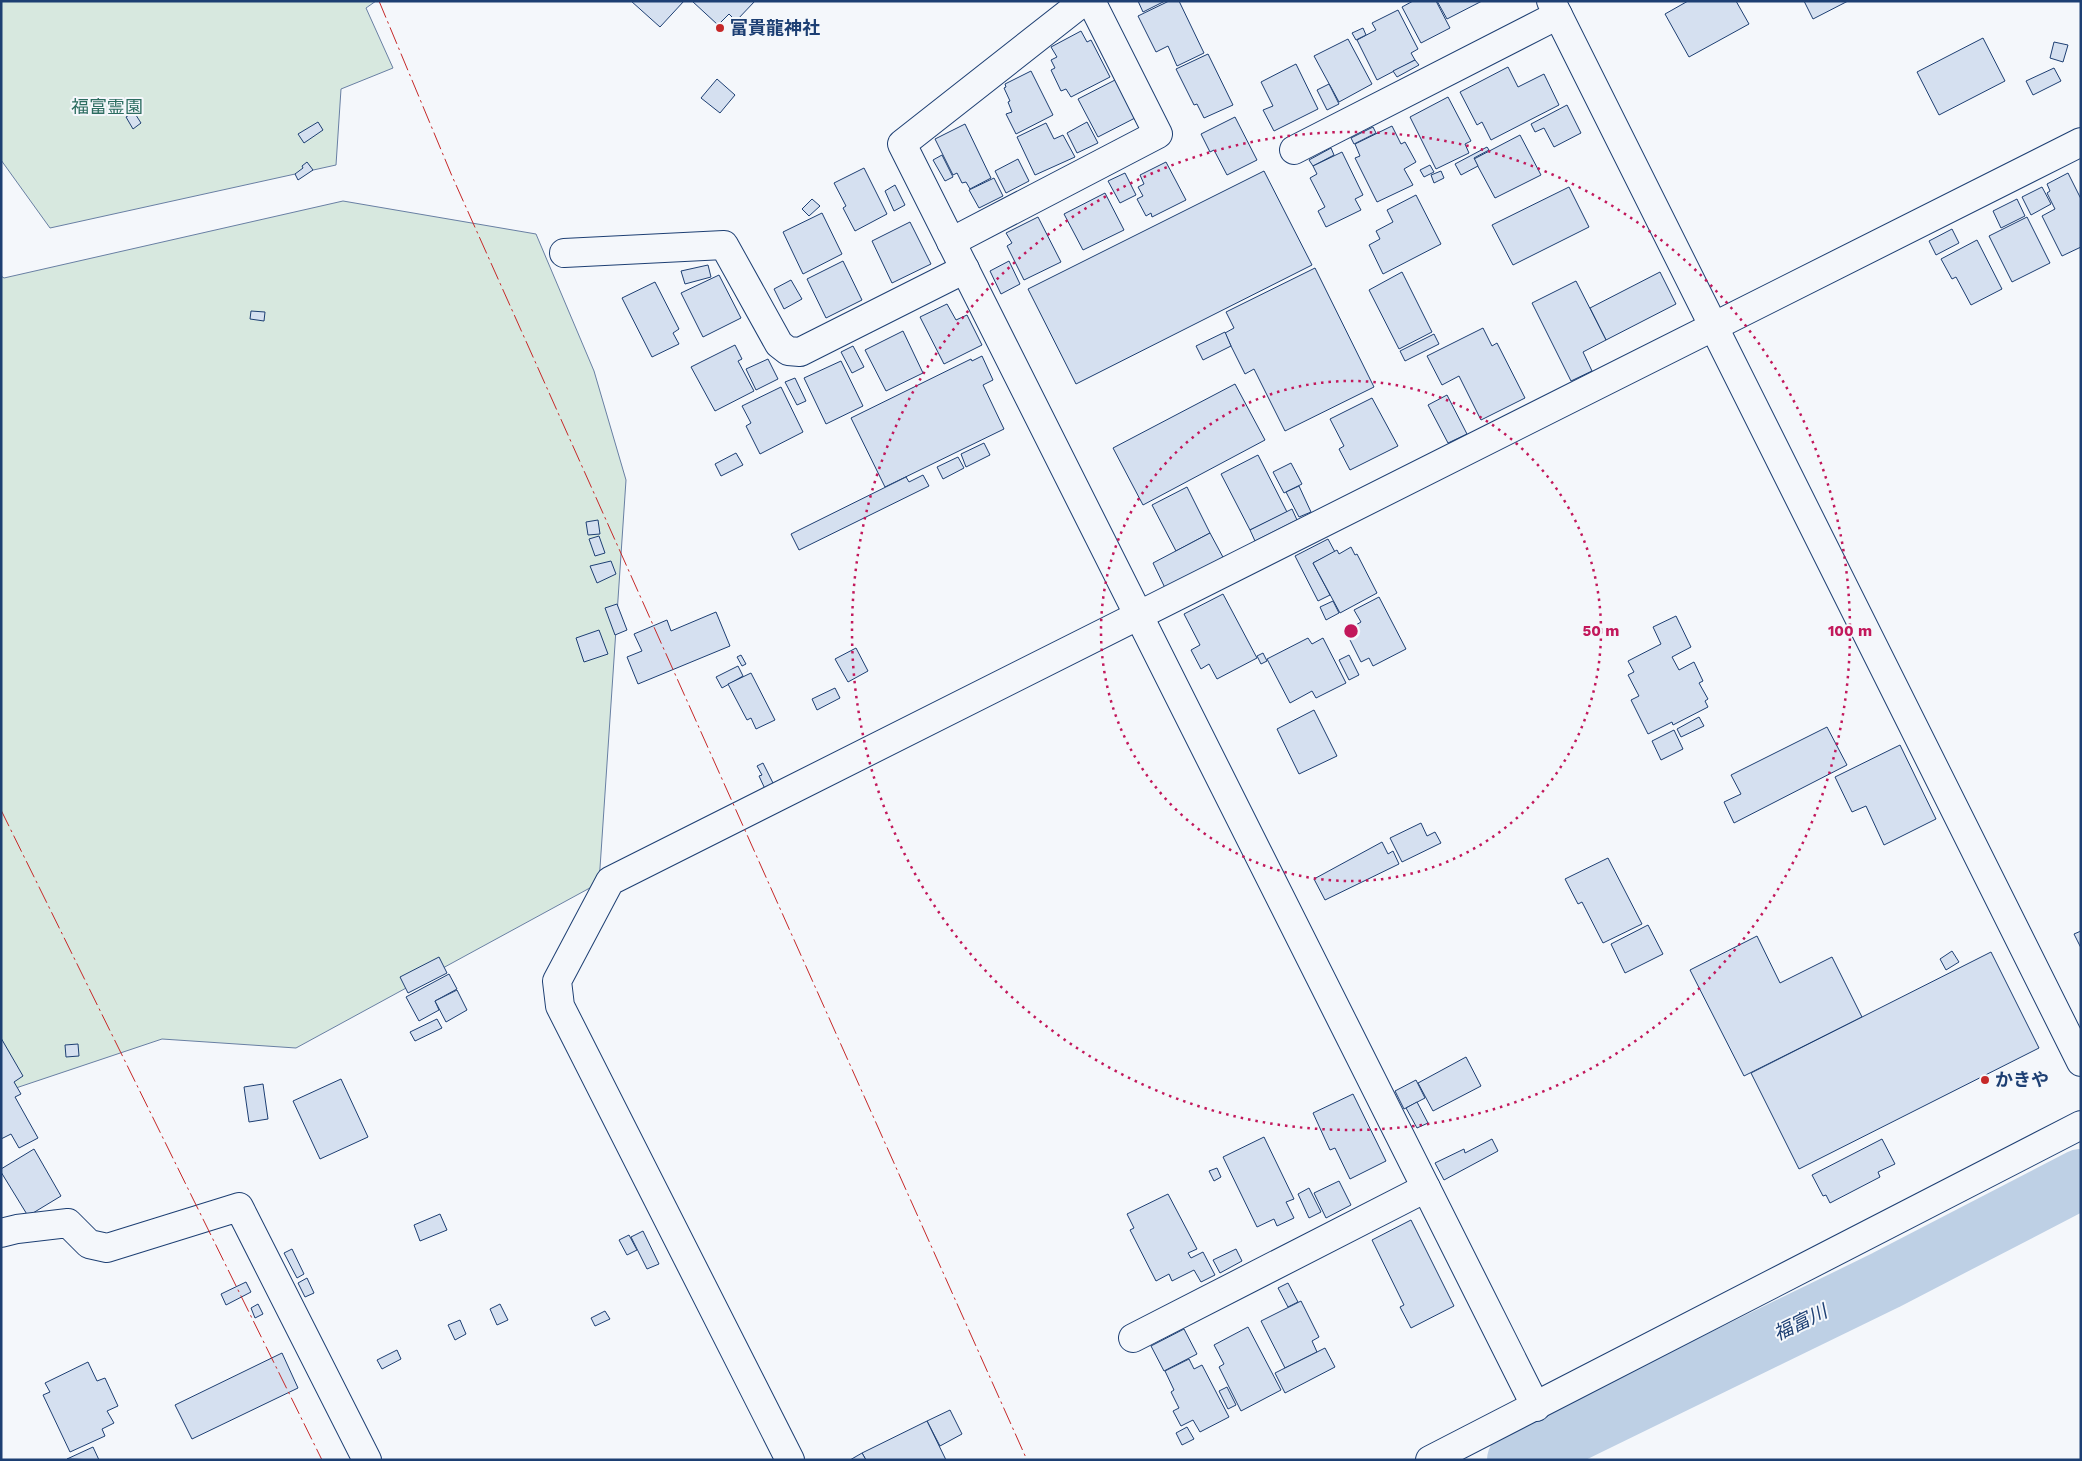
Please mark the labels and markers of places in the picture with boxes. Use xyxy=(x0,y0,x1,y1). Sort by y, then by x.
place label: 富貴龍神社 xyxy=(730,17,820,38)
marker: 富貴龍神社 xyxy=(714,22,726,34)
centre of rings xyxy=(1342,622,1360,640)
place label: かきや xyxy=(1995,1069,2049,1090)
marker: かきや xyxy=(1979,1074,1991,1086)

